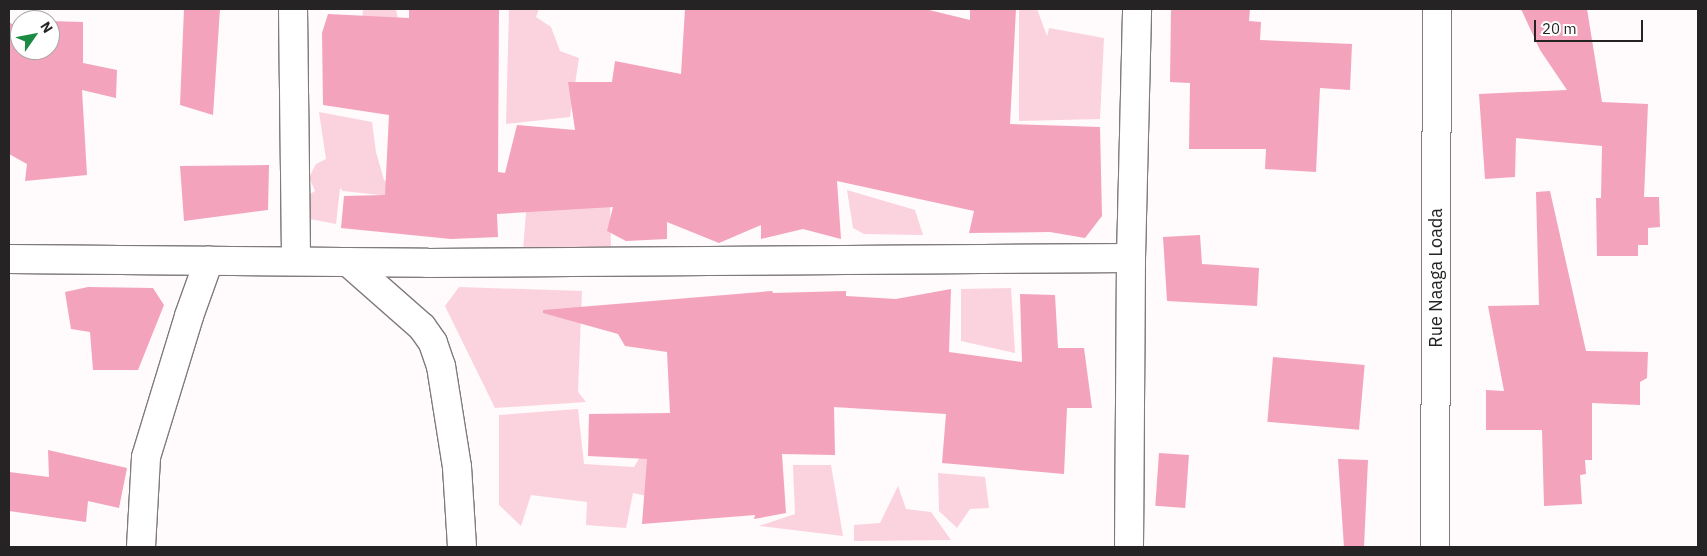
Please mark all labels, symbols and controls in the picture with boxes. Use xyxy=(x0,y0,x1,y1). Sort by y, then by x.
north arrow xyxy=(10,10,60,60)
scale bar xyxy=(1537,10,1646,42)
text: N xyxy=(36,18,57,37)
text: 20 m xyxy=(1542,19,1577,38)
street label: Rue Naaga Loada xyxy=(1425,208,1447,348)

